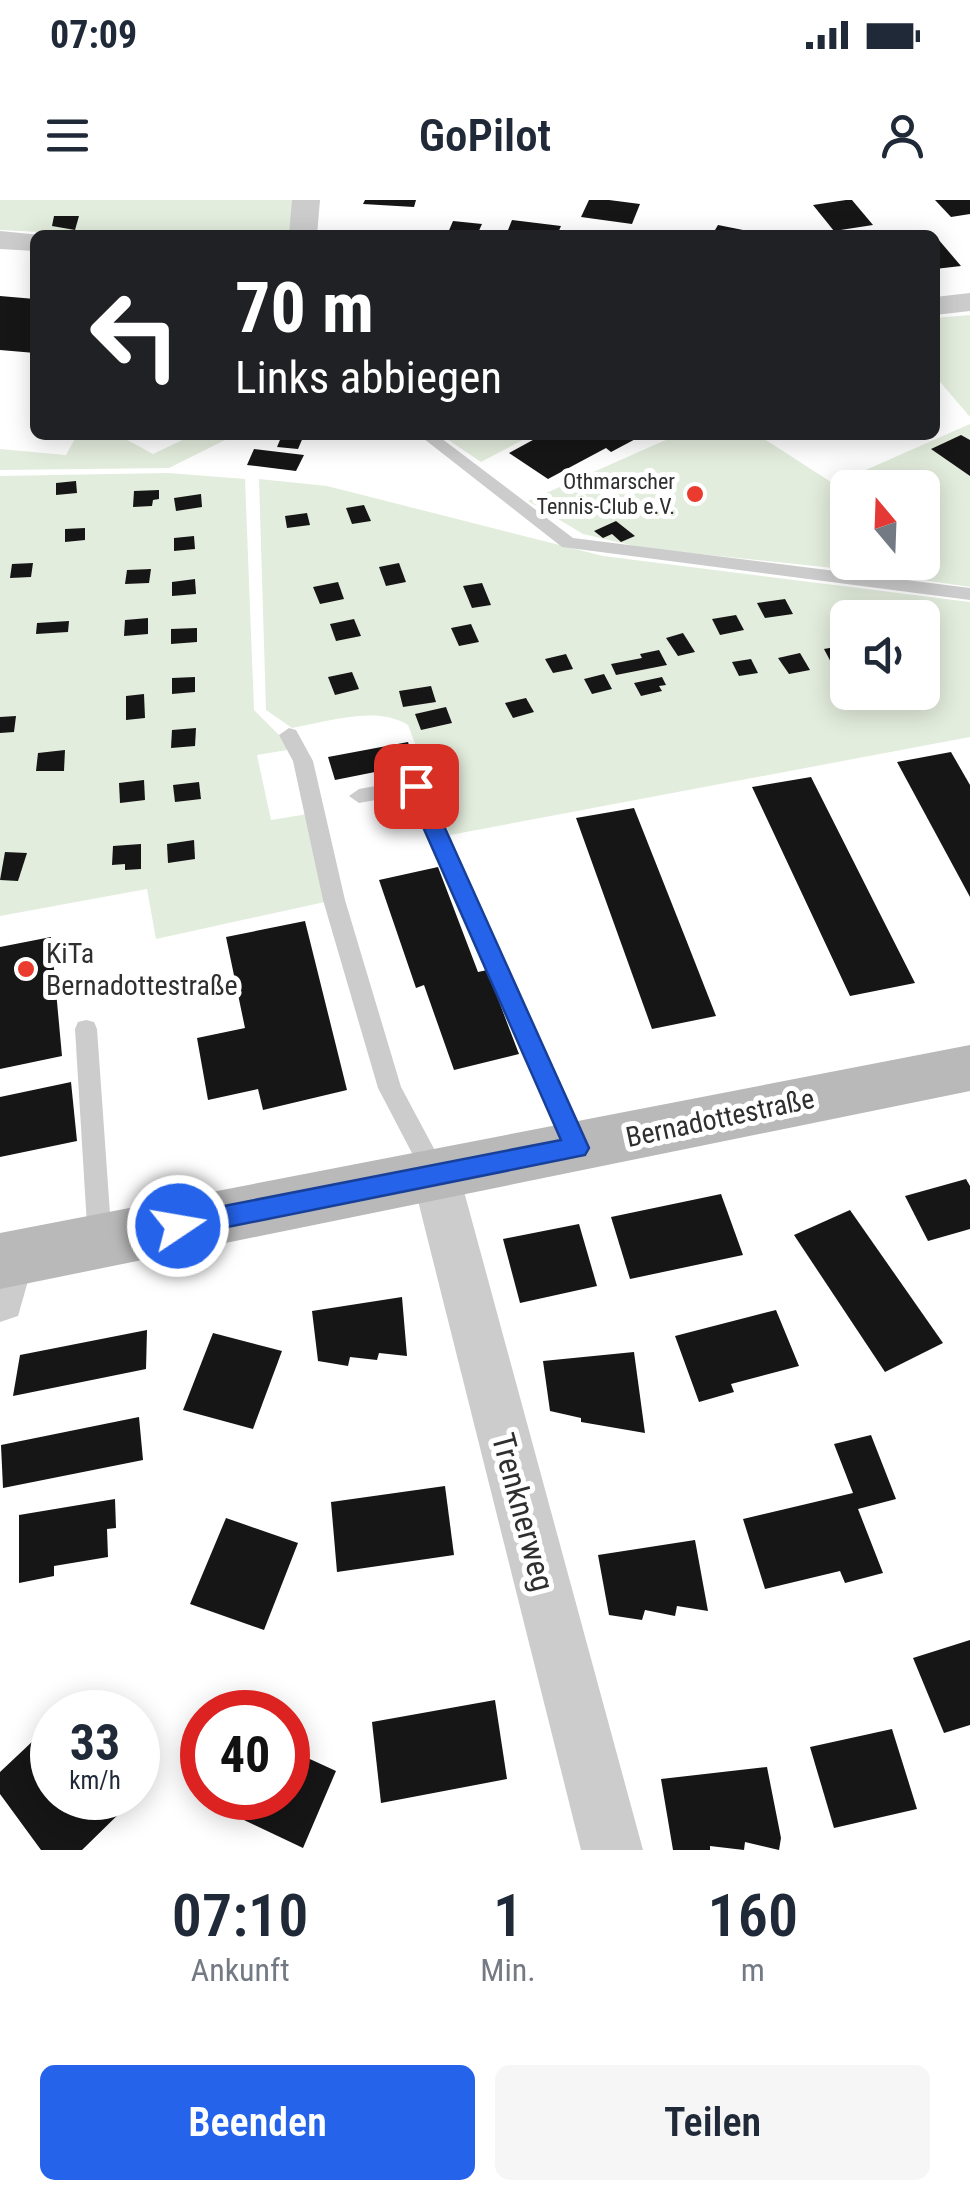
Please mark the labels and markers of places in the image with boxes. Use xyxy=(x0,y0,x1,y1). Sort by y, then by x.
place label: Othmarscher Tennis-Club e.V. xyxy=(537,469,675,519)
marker: Othmarscher Tennis-Club e.V. xyxy=(684,483,706,505)
pin xyxy=(374,744,459,829)
place label: KiTa Bernadottestraße xyxy=(46,937,238,1002)
marker: KiTa Bernadottestraße xyxy=(15,958,37,980)

